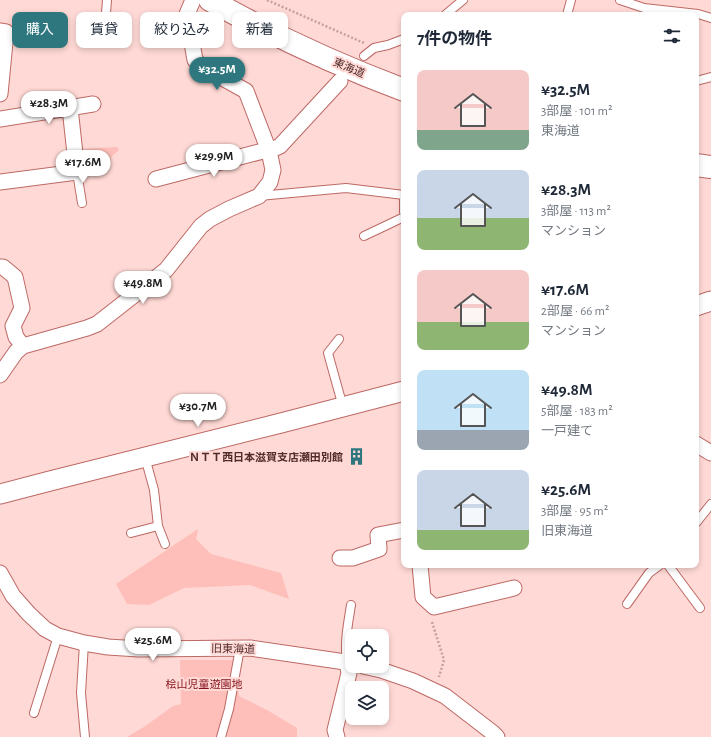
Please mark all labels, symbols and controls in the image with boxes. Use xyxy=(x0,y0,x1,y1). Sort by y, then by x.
chip: 購入 xyxy=(12,12,68,48)
chip: 賃貸 xyxy=(76,12,132,48)
chip: 絞り込み xyxy=(140,12,224,48)
chip: 新着 xyxy=(232,12,288,48)
icon: filters xyxy=(661,25,683,47)
text: 7件の物件 xyxy=(417,30,492,47)
street label: 東海道 xyxy=(332,56,367,80)
pin: ¥32.5M xyxy=(184,57,250,91)
text: ¥32.5M xyxy=(198,63,236,76)
text: ¥32.5M xyxy=(541,81,590,98)
icon: home xyxy=(449,86,497,134)
pin: ¥28.3M xyxy=(16,91,82,125)
text: ¥28.3M xyxy=(30,97,68,110)
text: 3部屋 · 101 m² xyxy=(541,105,613,118)
text: 東海道 xyxy=(541,125,580,138)
pin: ¥29.9M xyxy=(181,144,247,178)
pin: ¥17.6M xyxy=(50,150,116,184)
text: ¥29.9M xyxy=(195,150,233,163)
text: ¥17.6M xyxy=(65,156,101,169)
text: ¥28.3M xyxy=(541,181,591,198)
icon: home xyxy=(449,186,497,234)
text: 3部屋 · 113 m² xyxy=(541,205,611,218)
text: マンション xyxy=(541,225,606,238)
pin: ¥49.8M xyxy=(110,271,176,305)
text: ¥49.8M xyxy=(123,277,163,290)
text: ¥17.6M xyxy=(541,281,589,298)
icon: home xyxy=(449,286,497,334)
text: 2部屋 · 66 m² xyxy=(541,305,609,318)
text: マンション xyxy=(541,325,606,338)
text: ¥49.8M xyxy=(541,381,593,398)
icon: home xyxy=(449,386,497,434)
pin: ¥30.7M xyxy=(165,394,231,428)
text: ¥30.7M xyxy=(179,400,217,413)
text: 5部屋 · 183 m² xyxy=(541,405,613,418)
text: 一戸建て xyxy=(541,425,593,438)
building icon: ＮＴＴ西日本滋賀支店瀬田別館 xyxy=(346,447,366,467)
place label: ＮＴＴ西日本滋賀支店瀬田別館 xyxy=(189,451,343,463)
text: ¥25.6M xyxy=(541,481,591,498)
icon: home xyxy=(449,486,497,534)
text: 3部屋 · 95 m² xyxy=(541,505,608,518)
text: 旧東海道 xyxy=(541,525,593,538)
pin: ¥25.6M xyxy=(120,628,186,662)
map controls xyxy=(345,629,389,725)
button: locate xyxy=(345,629,389,673)
text: ¥25.6M xyxy=(134,634,172,647)
street label: 旧東海道 xyxy=(211,642,255,655)
park label: 桧山児童遊園地 xyxy=(166,678,243,690)
button: layers xyxy=(345,681,389,725)

